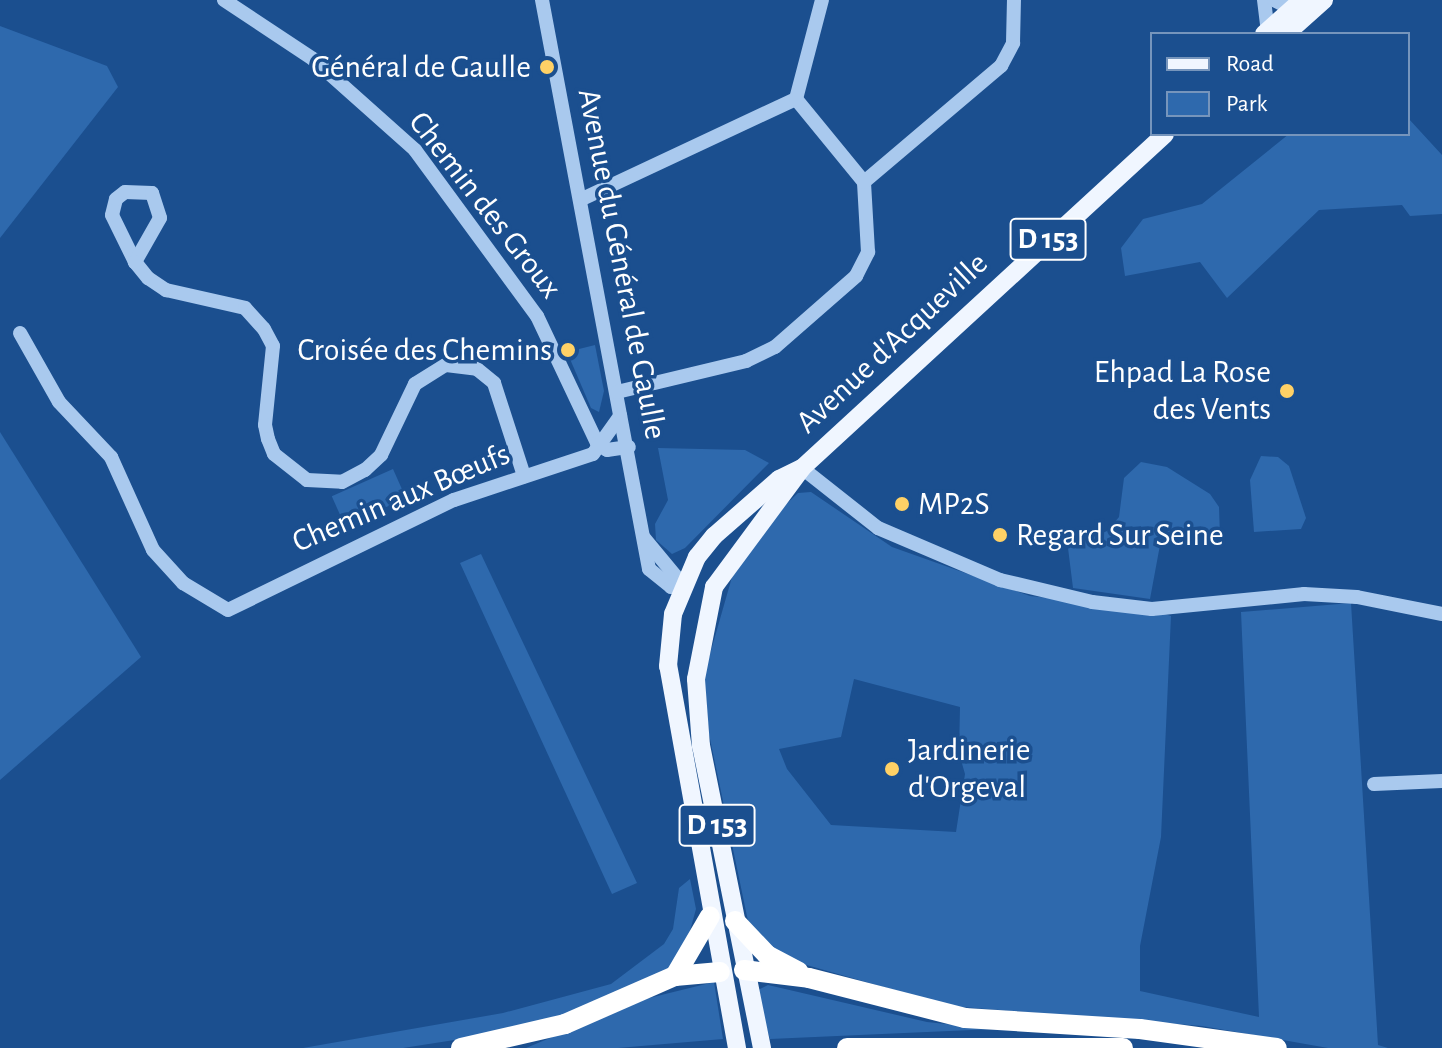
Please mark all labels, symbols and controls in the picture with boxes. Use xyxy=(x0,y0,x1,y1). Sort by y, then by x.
legend xyxy=(1150,32,1410,136)
place label: Général de Gaulle xyxy=(311,48,531,86)
text: Road xyxy=(1226,52,1274,76)
marker: Général de Gaulle xyxy=(538,58,556,76)
street label: Avenue du Général de Gaulle xyxy=(569,85,675,443)
text: Park xyxy=(1226,92,1267,116)
street label: Chemin des Groux xyxy=(400,104,570,306)
road number: D 153 xyxy=(1008,213,1088,265)
street label: Avenue d'Acqueville xyxy=(788,244,996,442)
place label: Croisée des Chemins xyxy=(297,331,552,369)
marker: Croisée des Chemins xyxy=(559,341,577,359)
place label: Ehpad La Rose des Vents xyxy=(1094,354,1271,429)
marker: Ehpad La Rose des Vents xyxy=(1278,382,1296,400)
street label: Chemin aux Bœufs xyxy=(286,435,516,561)
place label: MP2S xyxy=(918,485,990,523)
marker: MP2S xyxy=(893,495,911,513)
place label: Regard Sur Seine xyxy=(1016,516,1224,554)
marker: Regard Sur Seine xyxy=(991,526,1009,544)
place label: Jardinerie d'Orgeval xyxy=(908,732,1030,807)
marker: Jardinerie d'Orgeval xyxy=(883,760,901,778)
road number: D 153 xyxy=(677,799,757,851)

